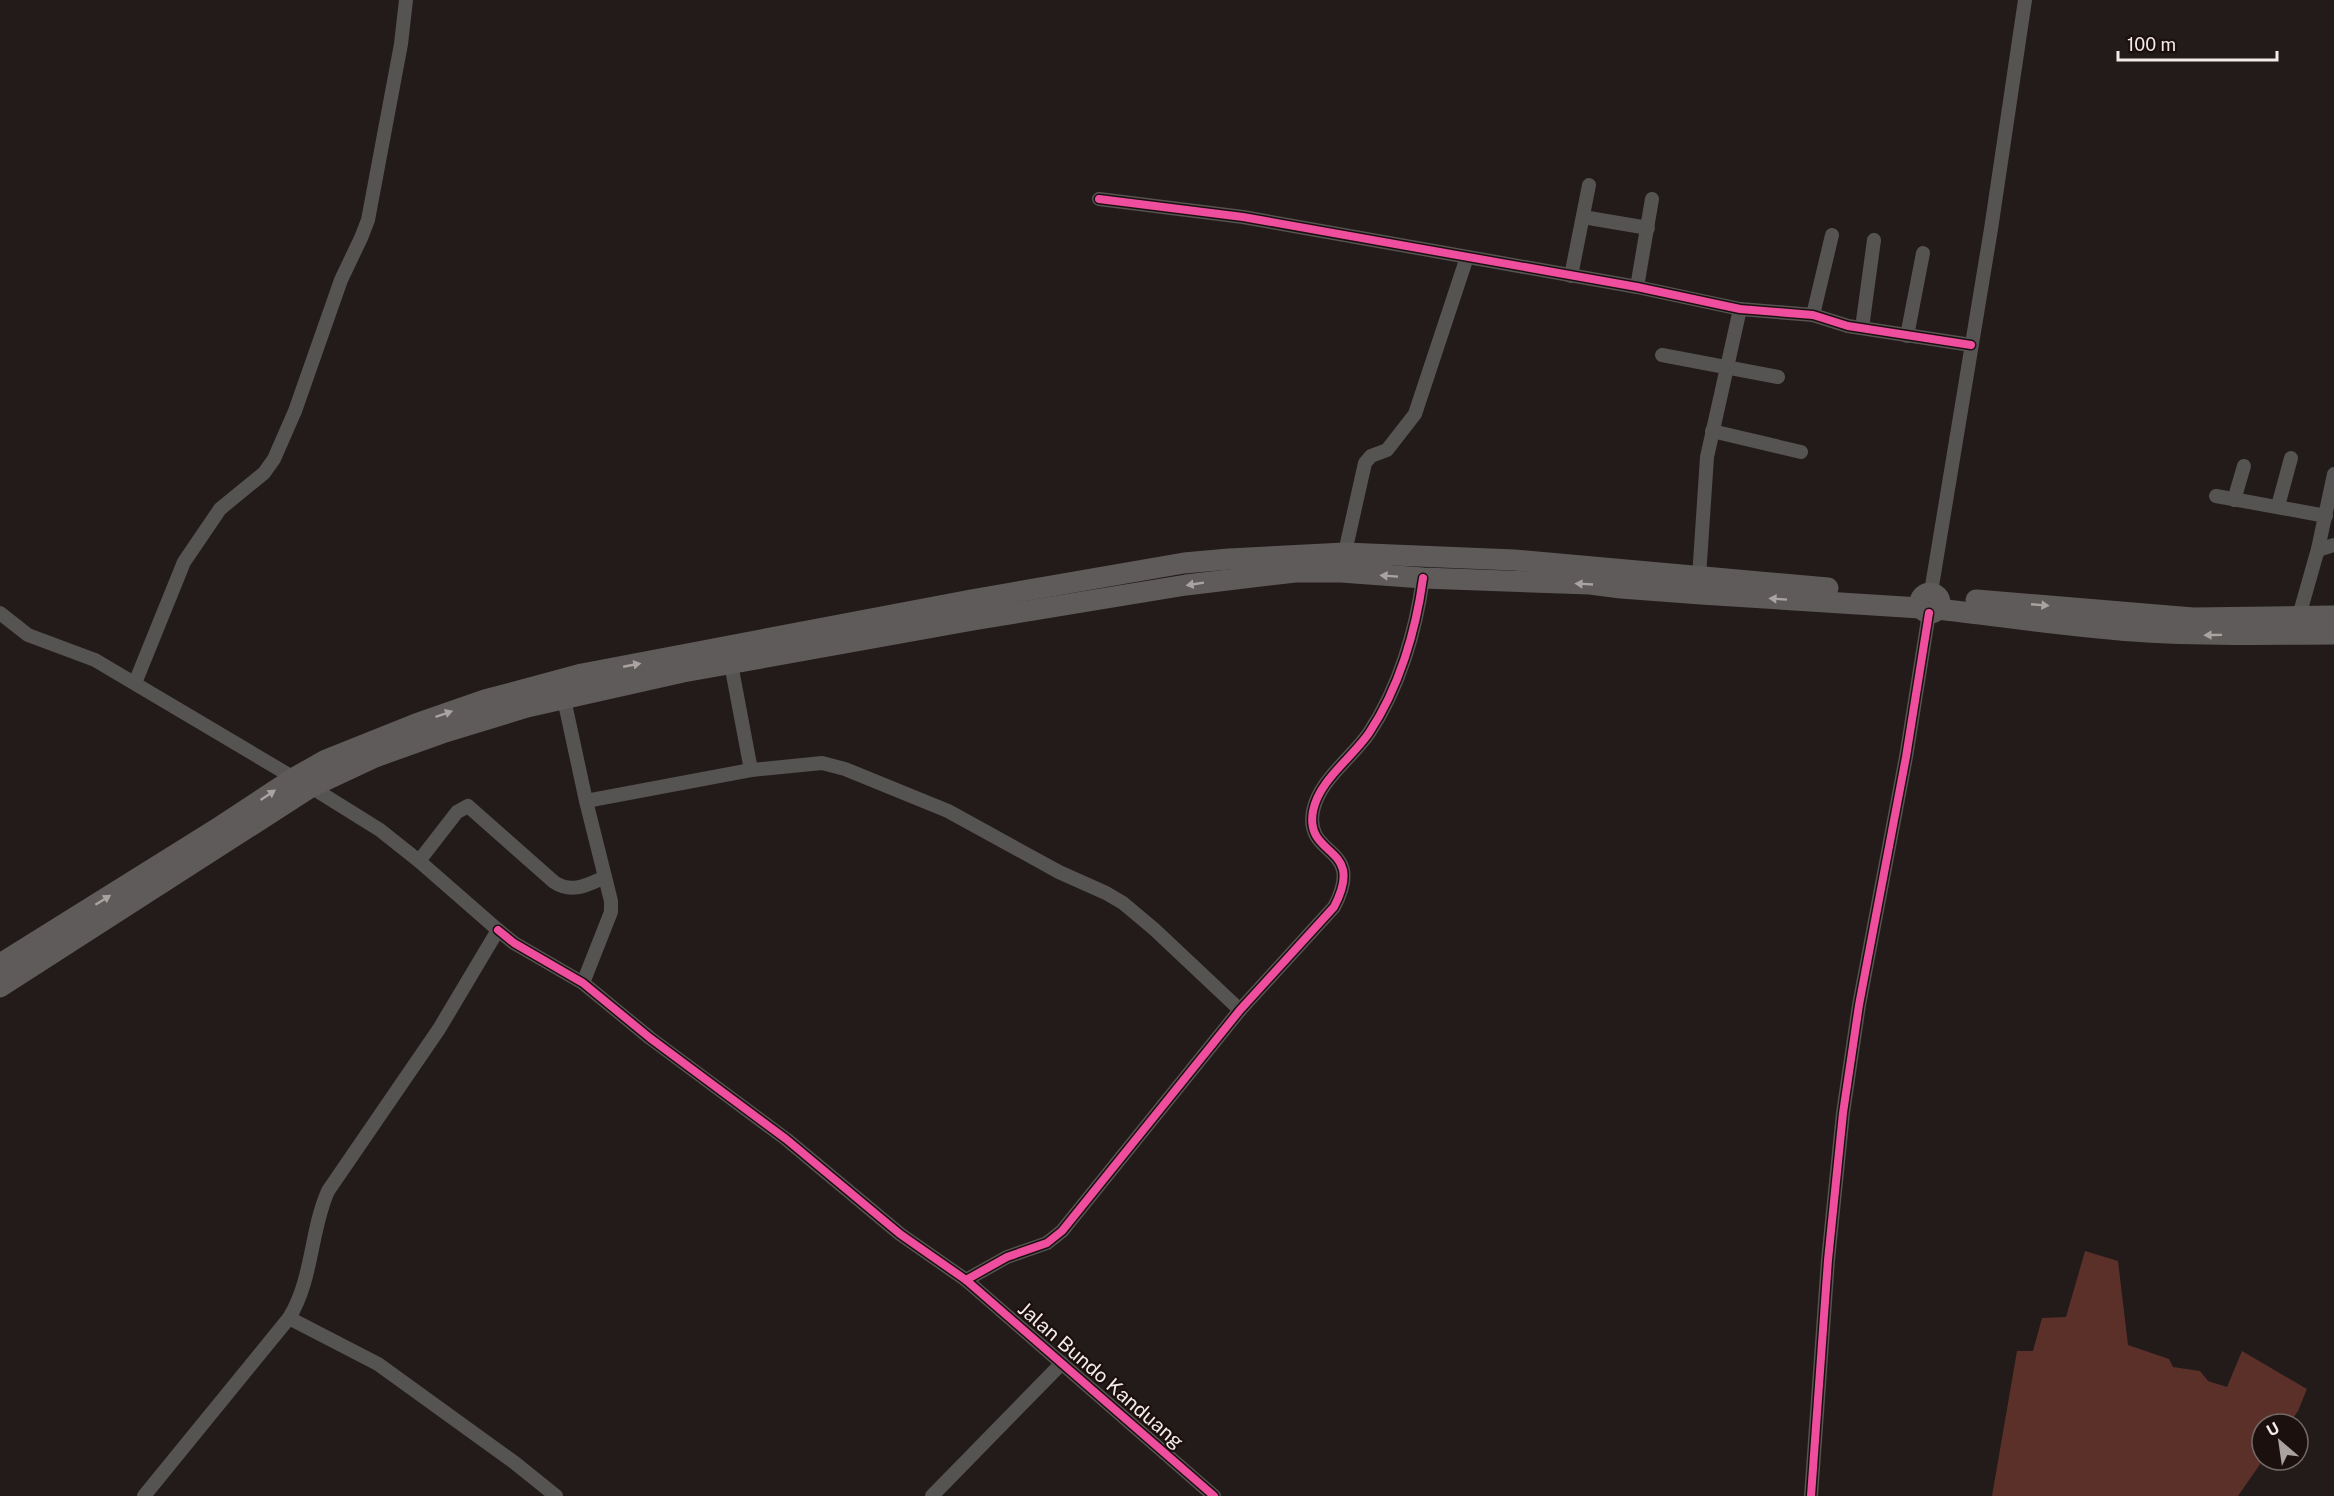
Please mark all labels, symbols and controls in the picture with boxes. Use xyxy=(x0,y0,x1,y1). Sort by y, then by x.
scale bar xyxy=(2118,24,2277,62)
text: 100 m xyxy=(2127,34,2176,55)
one-way arrow xyxy=(1379,571,1398,580)
one-way arrow xyxy=(1185,579,1204,588)
one-way arrow xyxy=(1574,579,1593,588)
one-way arrow xyxy=(1769,594,1788,604)
one-way arrow xyxy=(2030,600,2049,610)
one-way arrow xyxy=(2203,630,2222,639)
one-way arrow xyxy=(623,660,642,669)
one-way arrow xyxy=(435,709,453,719)
one-way arrow xyxy=(259,790,276,801)
one-way arrow xyxy=(95,894,111,905)
street label: Jalan Bundo Kanduang xyxy=(1013,1297,1189,1453)
north arrow xyxy=(2250,1412,2310,1472)
text: U xyxy=(2263,1418,2283,1440)

